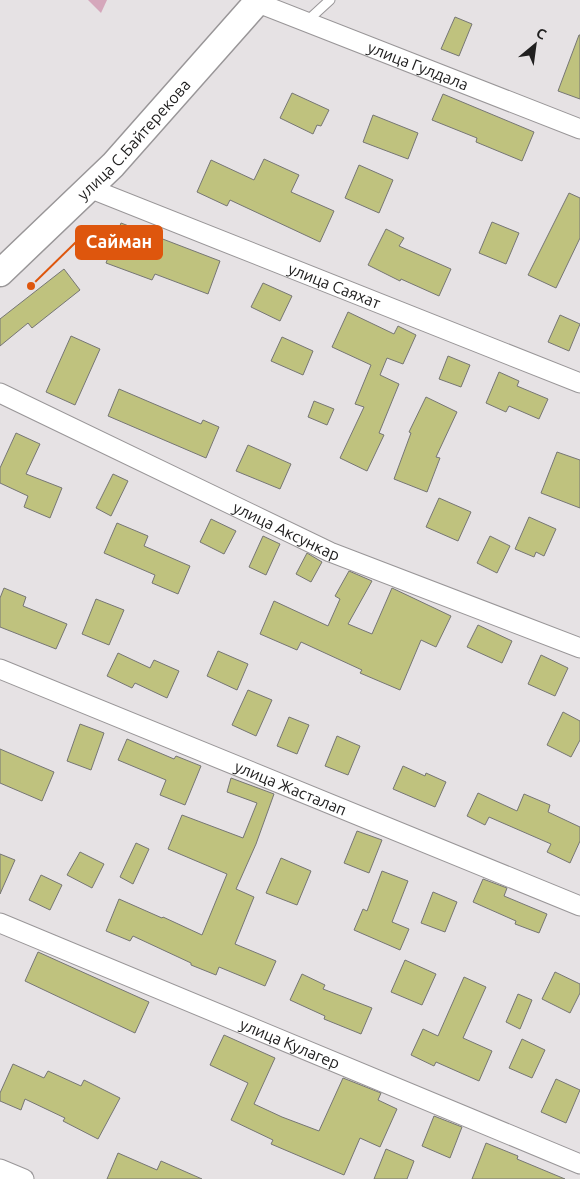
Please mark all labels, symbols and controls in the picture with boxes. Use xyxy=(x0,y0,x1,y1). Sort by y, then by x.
north arrow xyxy=(510,20,560,70)
text: С xyxy=(534,24,549,43)
street label: улица Гулдала xyxy=(365,38,471,94)
street label: улица С.Байтерекова xyxy=(73,75,194,203)
callout: Сайман xyxy=(76,226,162,259)
text: Сайман xyxy=(86,231,152,251)
street label: улица Саяхат xyxy=(286,259,383,312)
street label: улица Аксункар xyxy=(230,498,342,564)
street label: улица Жасталап xyxy=(232,757,349,819)
street label: улица Кулагер xyxy=(237,1015,343,1072)

